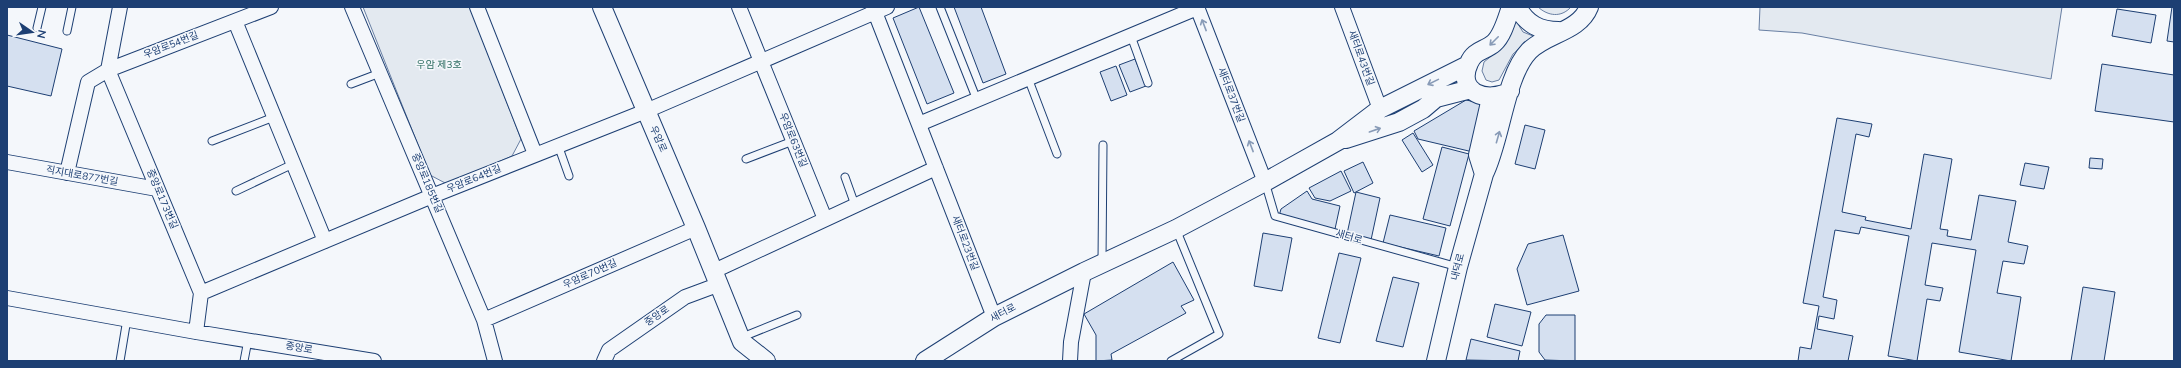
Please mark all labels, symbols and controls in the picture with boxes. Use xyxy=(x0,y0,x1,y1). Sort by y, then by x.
north arrow xyxy=(12,12,52,52)
one-way arrow xyxy=(1199,19,1207,31)
text: N xyxy=(33,28,49,40)
street label: 우암로54번길 xyxy=(141,28,201,62)
street label: 새터로43번길 xyxy=(1345,28,1377,88)
one-way arrow xyxy=(1489,36,1498,46)
park label: 우암 제3호 xyxy=(416,58,462,72)
street label: 새터로37번길 xyxy=(1214,65,1248,125)
one-way arrow xyxy=(1427,79,1439,86)
street label: 우암로63번길 xyxy=(776,110,810,170)
street label: 우암로 xyxy=(646,124,670,154)
one-way arrow xyxy=(1369,126,1382,133)
one-way arrow xyxy=(1495,131,1502,144)
one-way arrow xyxy=(1246,140,1254,152)
street label: 중앙로185번길 xyxy=(408,151,446,215)
street label: 우암로64번길 xyxy=(444,162,504,196)
street label: 직지대로877번길 xyxy=(45,163,119,189)
street label: 중앙로173번길 xyxy=(143,167,181,231)
street label: 새터로23번길 xyxy=(948,213,982,273)
street label: 새터로 xyxy=(1334,226,1364,248)
street label: 내덕로 xyxy=(1448,252,1468,282)
street label: 우암로70번길 xyxy=(561,256,619,292)
street label: 새터로 xyxy=(988,300,1018,326)
street label: 중앙로 xyxy=(642,302,672,330)
street label: 중앙로 xyxy=(284,339,314,357)

